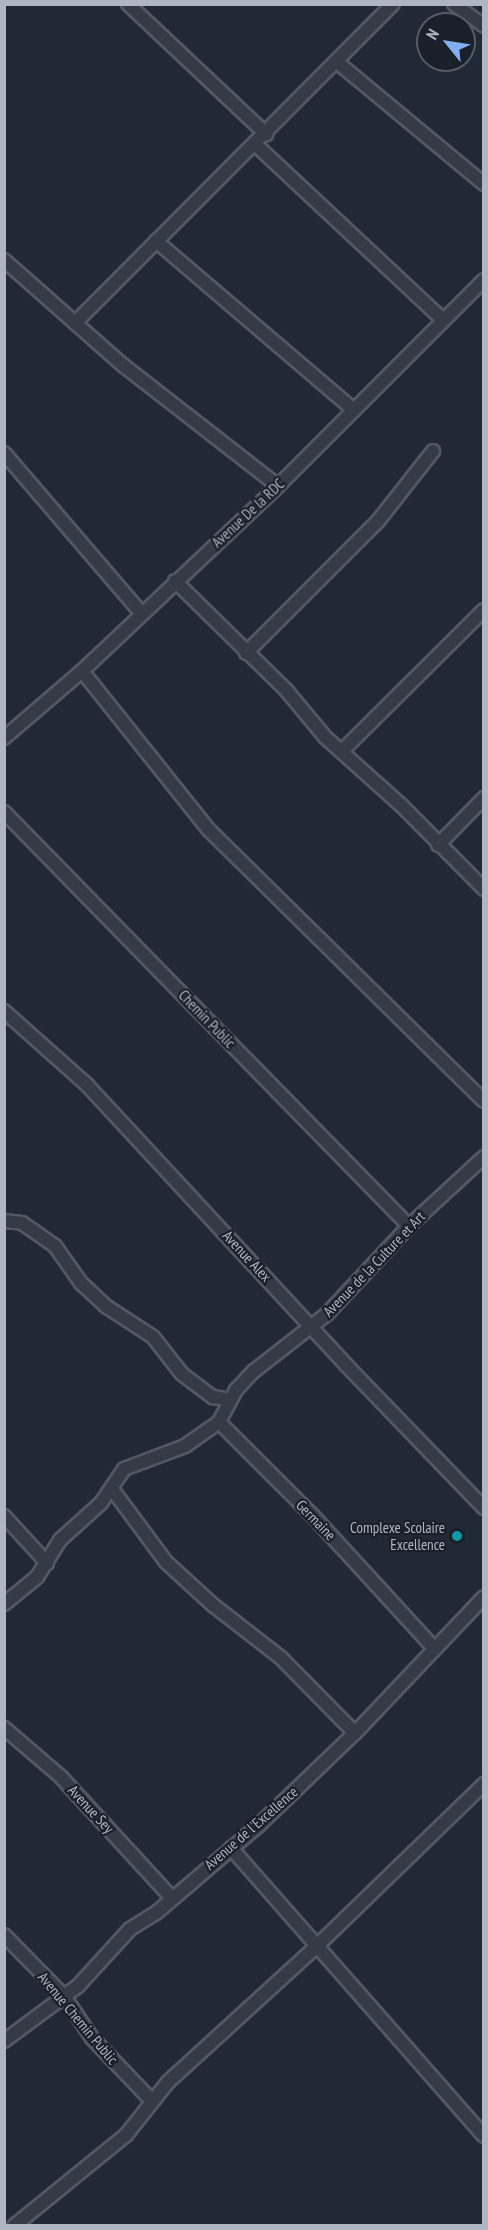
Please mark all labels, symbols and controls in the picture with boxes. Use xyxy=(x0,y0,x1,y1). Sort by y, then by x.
north arrow xyxy=(416,12,476,72)
text: N xyxy=(421,25,443,43)
street label: Avenue De la RDC xyxy=(208,475,288,551)
street label: Chemin Public xyxy=(175,986,239,1052)
street label: Avenue de la Culture et Art xyxy=(319,1208,429,1320)
street label: Avenue Alex xyxy=(219,1227,275,1285)
street label: Germaine xyxy=(292,1496,340,1544)
place label: Complexe Scolaire Excellence xyxy=(350,1518,445,1553)
marker: Complexe Scolaire Excellence xyxy=(450,1529,464,1543)
street label: Avenue Sey xyxy=(64,1781,118,1837)
street label: Avenue de l'Excellence xyxy=(201,1783,301,1873)
street label: Avenue Chemin Public xyxy=(34,1968,122,2068)

